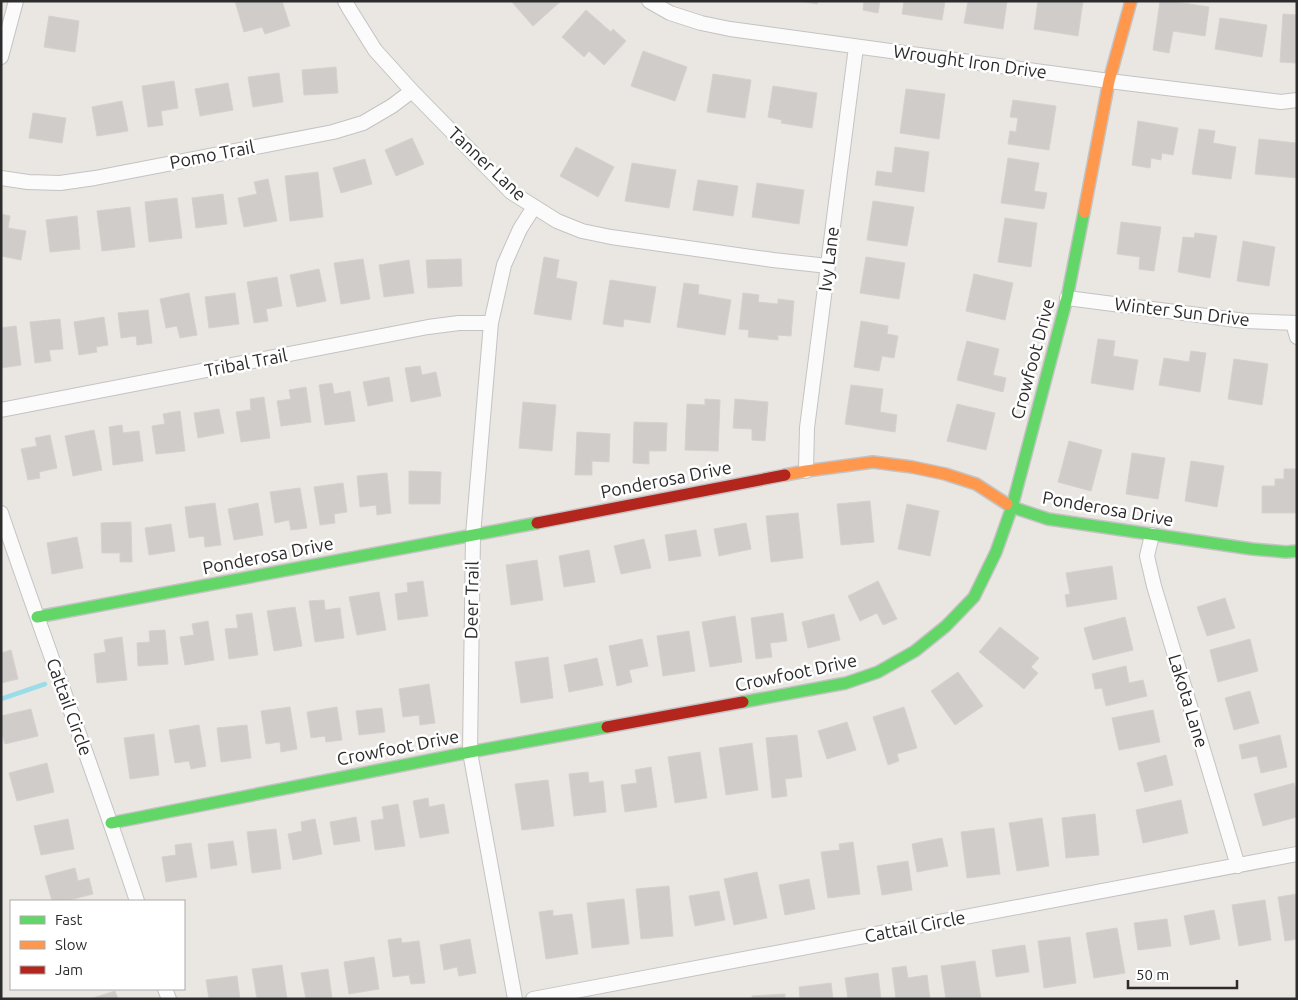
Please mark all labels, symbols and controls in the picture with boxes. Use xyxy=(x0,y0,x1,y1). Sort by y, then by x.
street label: Wrought Iron Drive xyxy=(892,40,1048,82)
street label: Tanner Lane xyxy=(445,122,531,204)
street label: Pomo Trail xyxy=(168,136,256,172)
street label: Ivy Lane xyxy=(814,225,842,292)
street label: Winter Sun Drive xyxy=(1113,293,1251,329)
street label: Crowfoot Drive xyxy=(1006,296,1058,421)
street label: Tribal Trail xyxy=(203,344,289,380)
street label: Ponderosa Drive xyxy=(599,457,733,502)
street label: Ponderosa Drive xyxy=(1041,487,1175,529)
street label: Ponderosa Drive xyxy=(201,533,335,578)
street label: Deer Trail xyxy=(460,561,482,639)
street label: Crowfoot Drive xyxy=(733,649,859,695)
street label: Lakota Lane xyxy=(1165,652,1213,750)
street label: Cattail Circle xyxy=(43,655,97,758)
street label: Crowfoot Drive xyxy=(335,725,461,769)
legend xyxy=(10,900,185,990)
street label: Cattail Circle xyxy=(863,906,967,946)
text: Fast xyxy=(55,911,83,928)
text: Slow xyxy=(55,936,88,953)
scale bar xyxy=(1128,958,1237,990)
text: Jam xyxy=(55,961,83,978)
text: 50 m xyxy=(1136,966,1169,983)

